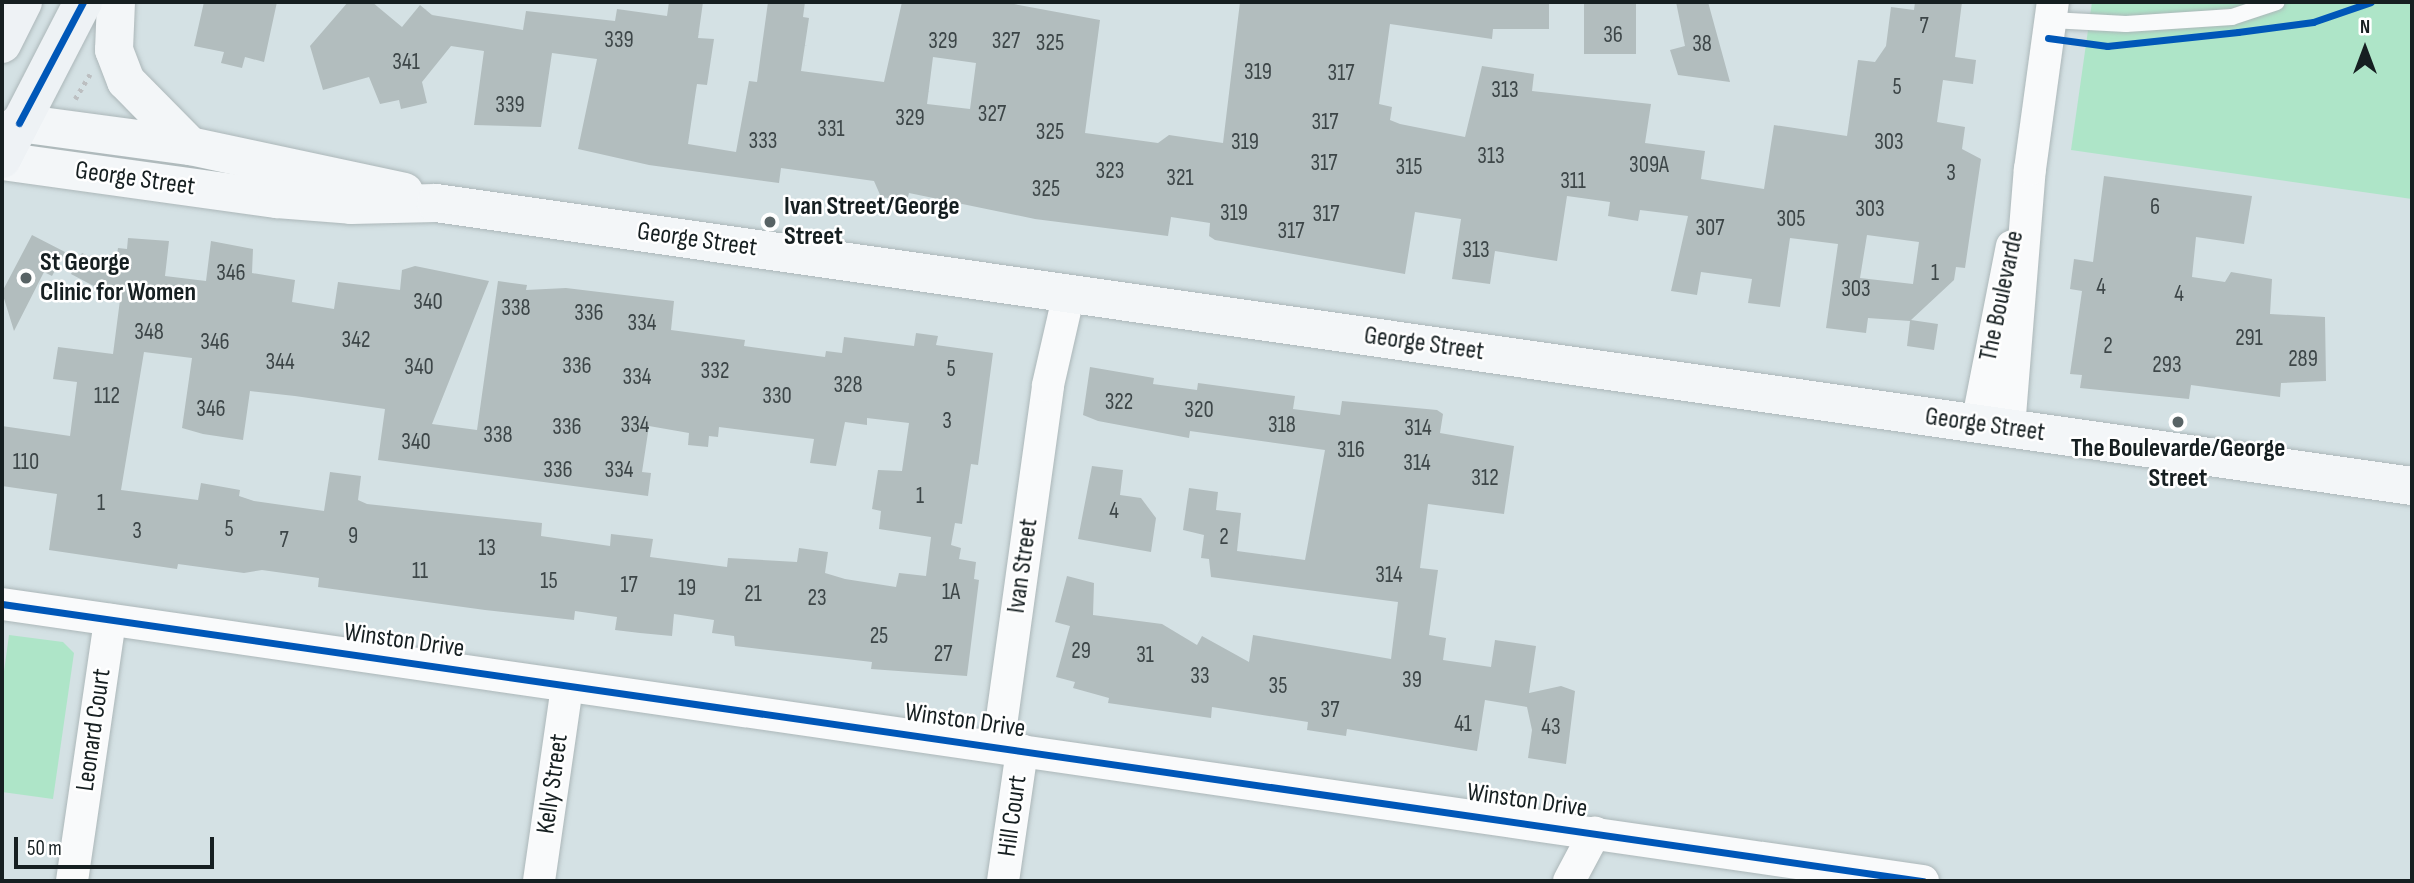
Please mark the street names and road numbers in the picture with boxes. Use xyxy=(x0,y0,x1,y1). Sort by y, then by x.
street label: George Street xyxy=(73,155,197,203)
street label: George Street xyxy=(635,216,759,264)
street label: The Boulevarde xyxy=(1973,228,2031,364)
street label: George Street xyxy=(1362,320,1486,368)
street label: George Street xyxy=(1923,401,2047,449)
street label: Ivan Street xyxy=(1001,517,1045,615)
street label: Winston Drive xyxy=(342,617,466,665)
street label: Leonard Court xyxy=(70,667,118,793)
street label: Winston Drive xyxy=(903,697,1027,745)
street label: Kelly Street xyxy=(531,732,575,836)
street label: Hill Court xyxy=(992,773,1034,859)
street label: Winston Drive xyxy=(1465,777,1589,825)

